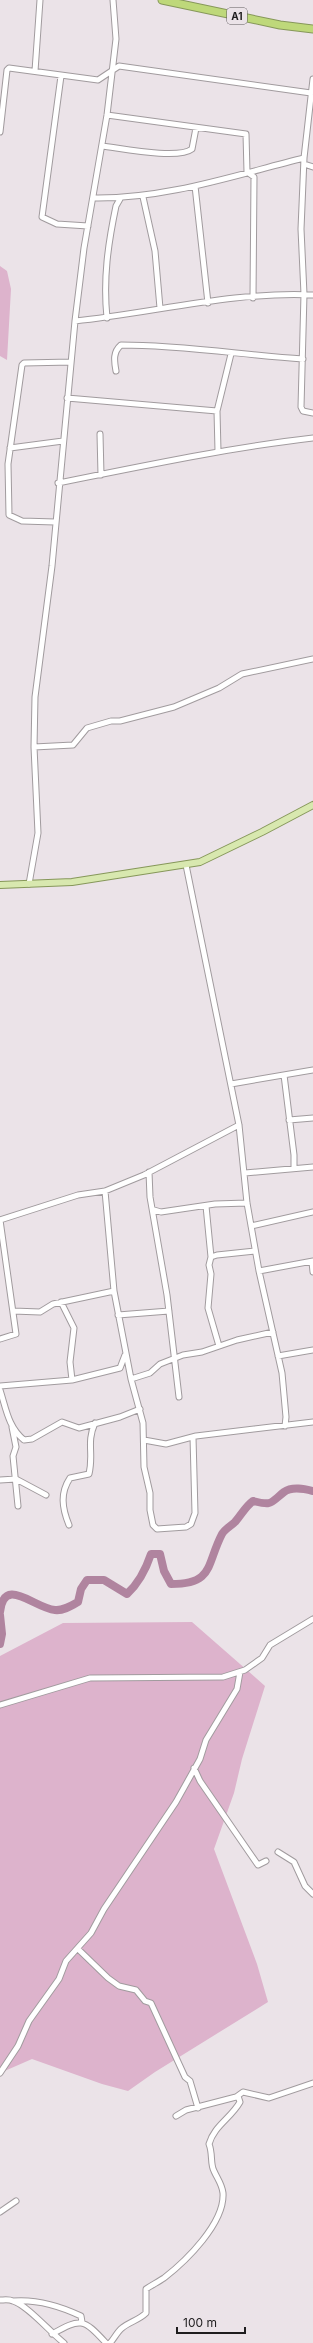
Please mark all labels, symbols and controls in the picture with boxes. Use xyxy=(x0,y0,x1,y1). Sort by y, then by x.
road number: A1 xyxy=(227,8,247,24)
scale bar xyxy=(177,2309,245,2335)
text: 100 m xyxy=(183,2315,217,2330)

